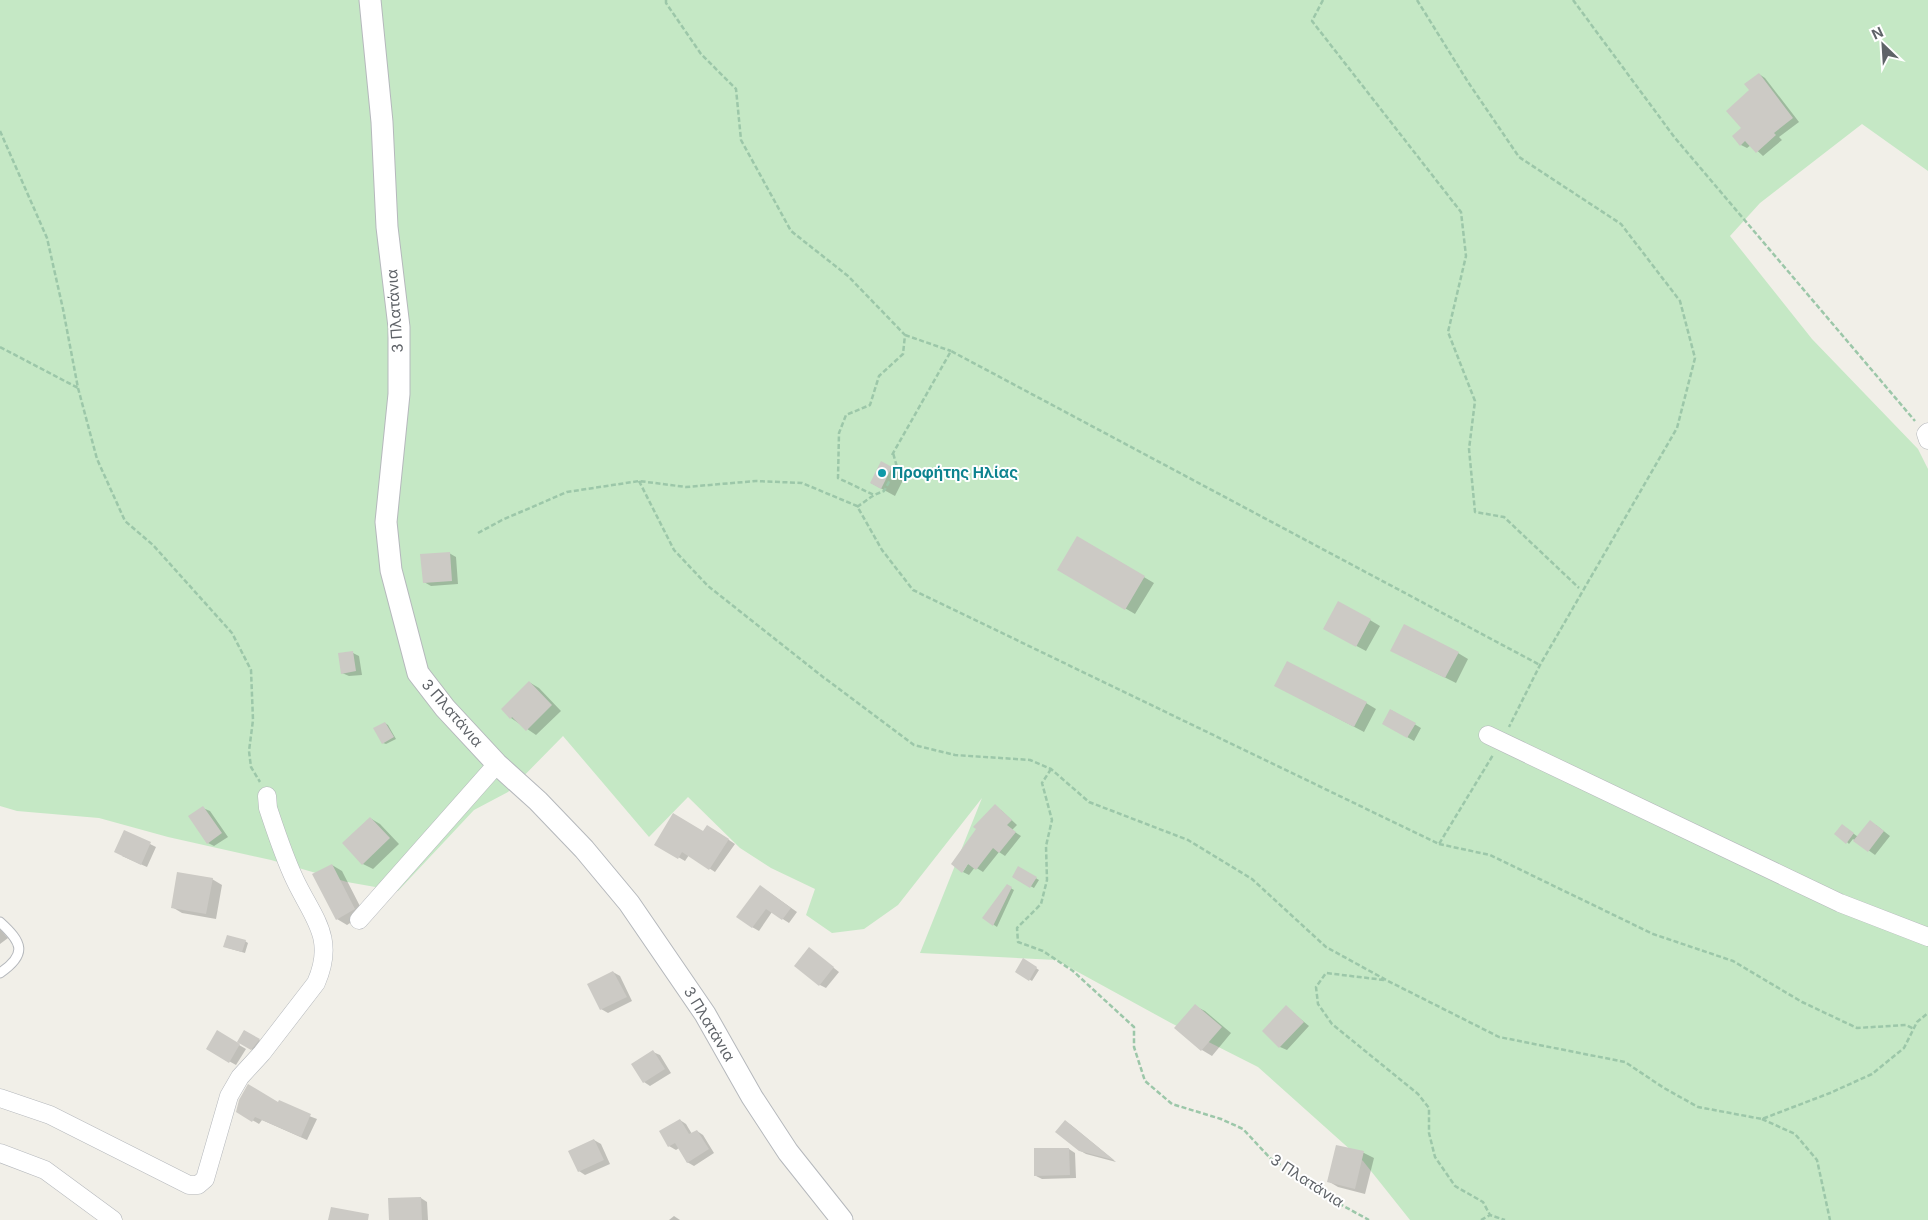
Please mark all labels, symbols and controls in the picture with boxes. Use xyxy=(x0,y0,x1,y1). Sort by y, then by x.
north arrow xyxy=(1858,20,1908,70)
text: N xyxy=(1869,23,1886,43)
street label: 3 Πλατάνια xyxy=(382,269,407,354)
place label: Προφήτης Ηλίας xyxy=(892,463,1018,482)
marker: Προφήτης Ηλίας xyxy=(876,467,888,479)
street label: 3 Πλατάνια xyxy=(418,675,487,751)
street label: 3 Πλατάνια xyxy=(680,983,739,1065)
street label: 3 Πλατάνια xyxy=(1267,1150,1348,1211)

